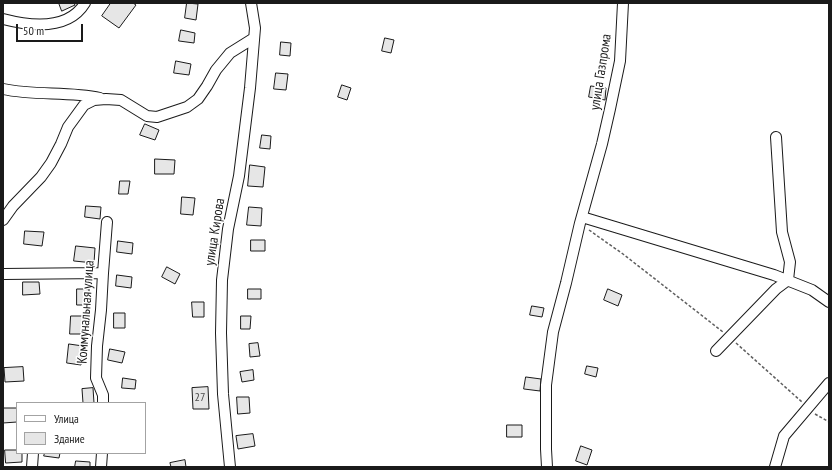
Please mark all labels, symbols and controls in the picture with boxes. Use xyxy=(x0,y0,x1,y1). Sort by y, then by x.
scale bar xyxy=(18,16,85,42)
text: 50 m xyxy=(23,23,44,38)
street label: улица Газпрома xyxy=(587,33,615,111)
street label: улица Кирова xyxy=(201,197,229,267)
street label: Коммунальная улица xyxy=(74,260,98,364)
house number: 27 xyxy=(195,391,205,405)
legend xyxy=(16,402,146,454)
text: Улица xyxy=(54,411,79,426)
text: Здание xyxy=(54,431,85,446)

